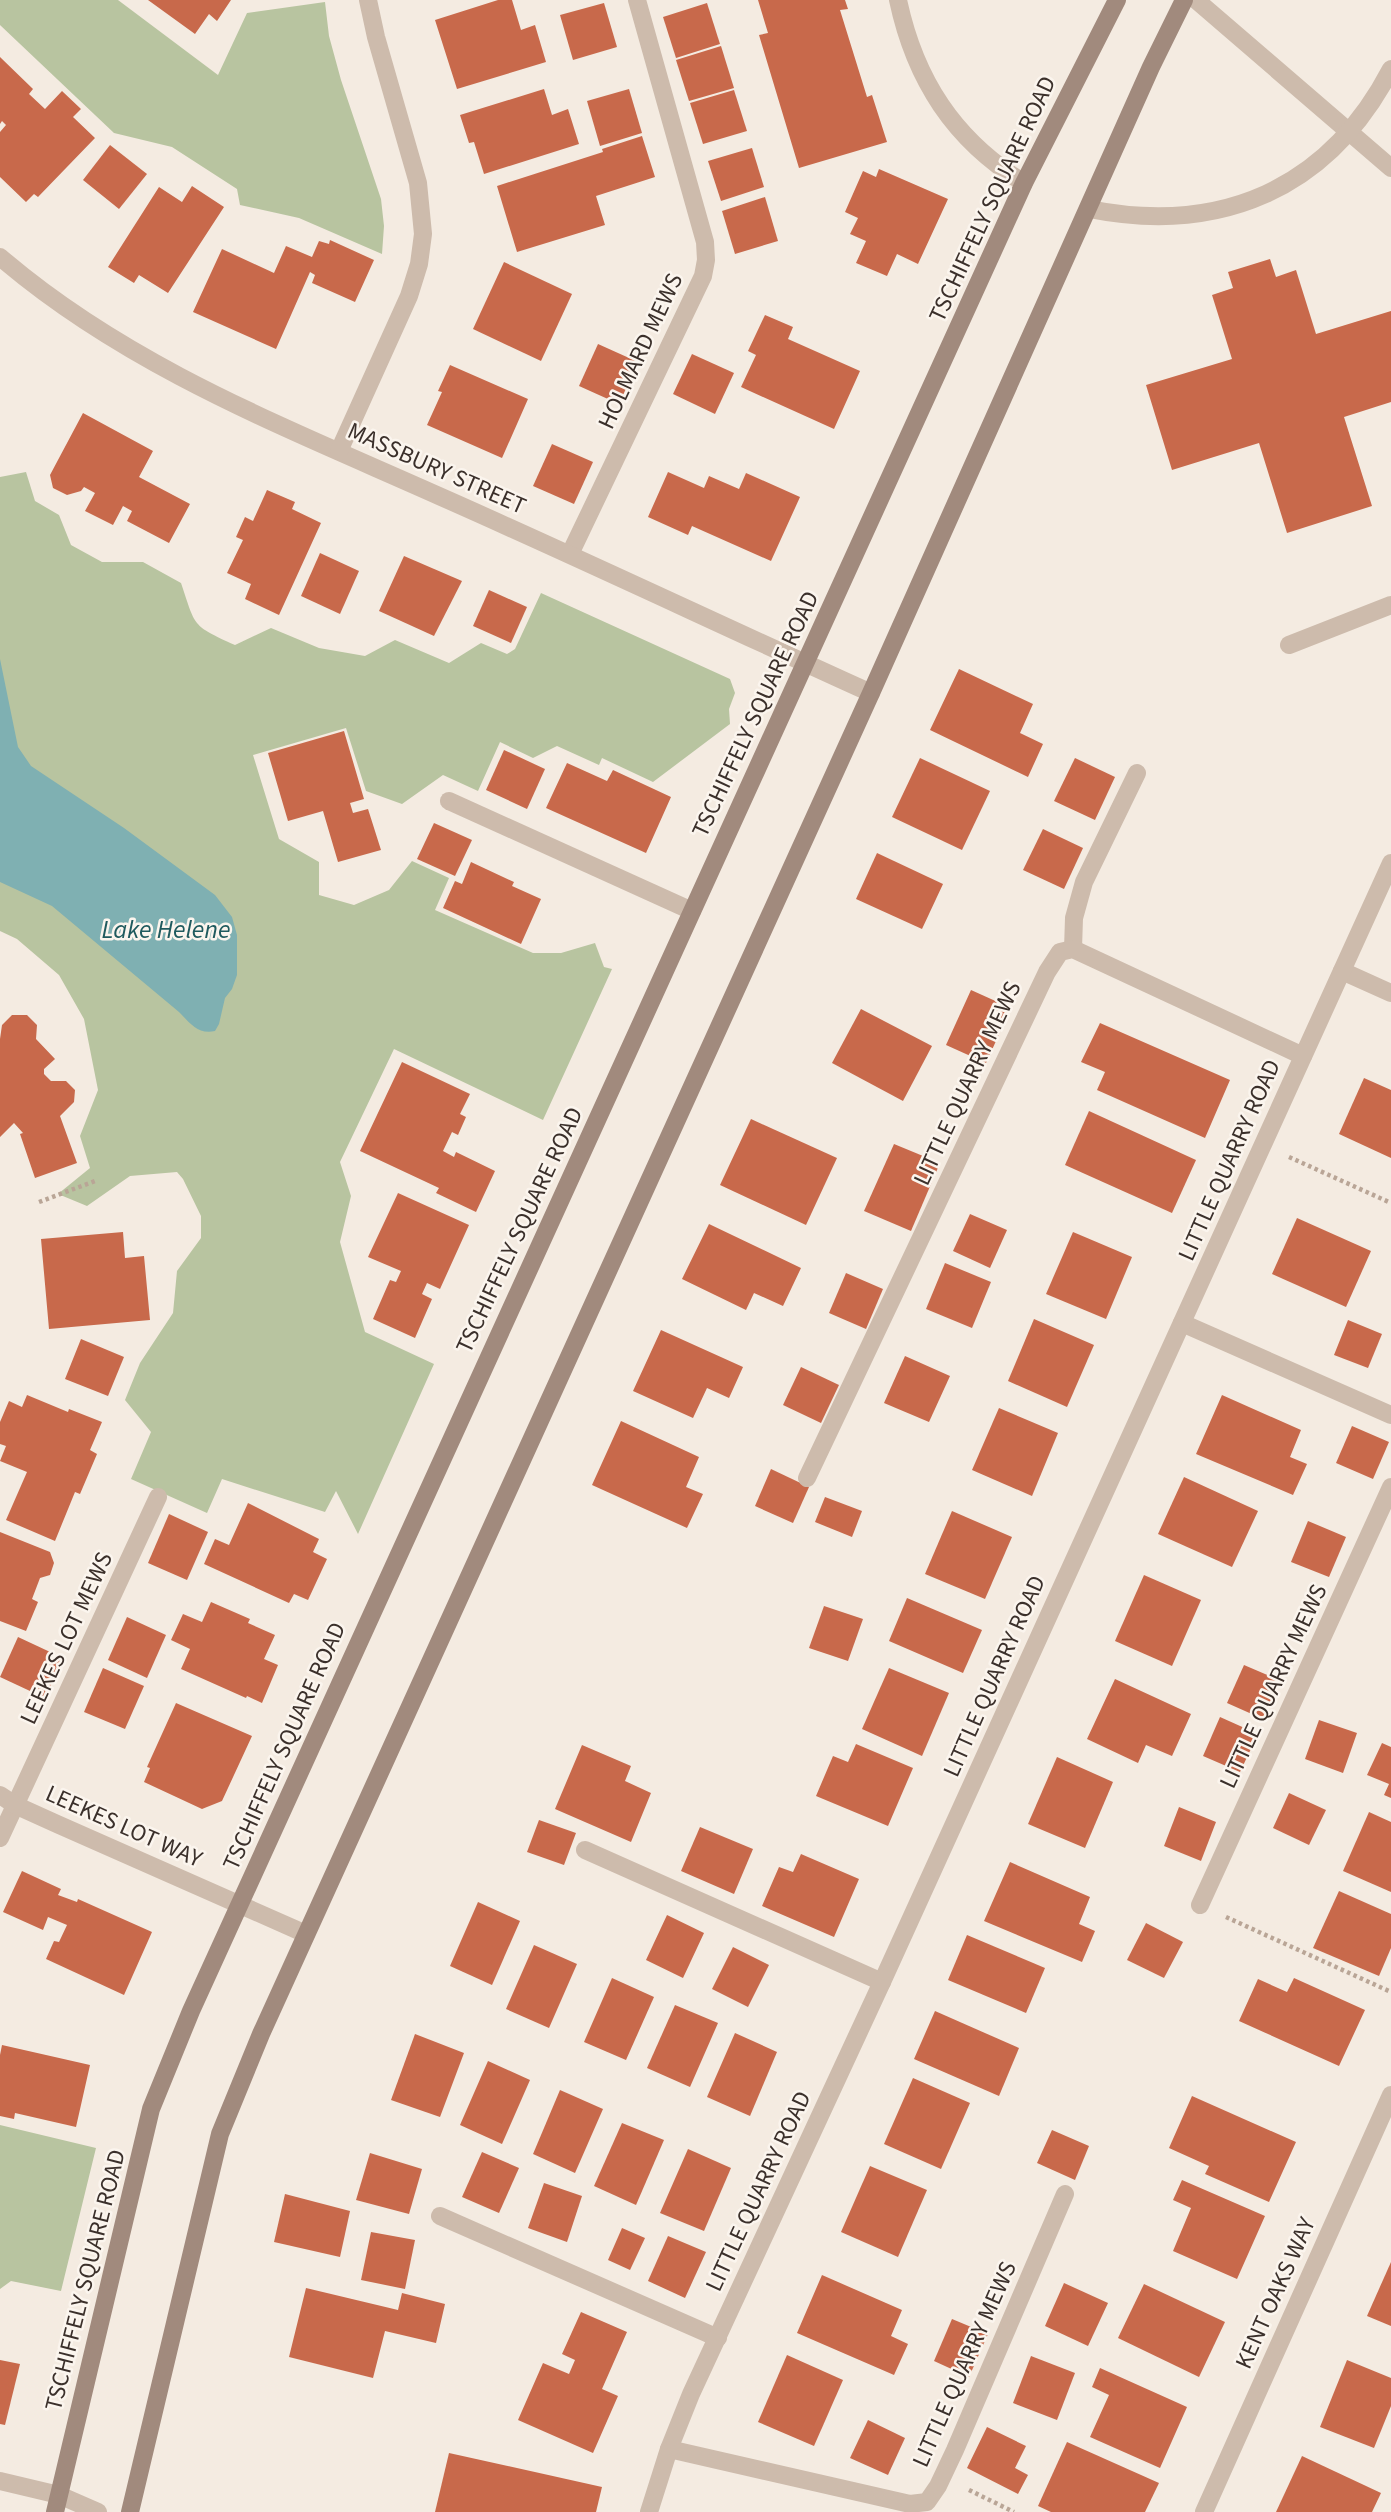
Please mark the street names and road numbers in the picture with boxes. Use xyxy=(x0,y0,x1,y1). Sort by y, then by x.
street label: TSCHIFFELY SQUARE ROAD xyxy=(920,70,1065,328)
street label: HOLMARD MEWS xyxy=(589,267,692,435)
street label: MASSBURY STREET xyxy=(342,413,532,524)
street label: TSCHIFFELY SQUARE ROAD xyxy=(683,585,828,843)
street label: LITTLE QUARRY MEWS xyxy=(905,975,1030,1191)
street label: LITTLE QUARRY ROAD xyxy=(1169,1054,1290,1267)
street label: TSCHIFFELY SQUARE ROAD xyxy=(447,1101,592,1359)
street label: LEEKES LOT MEWS xyxy=(11,1546,122,1730)
street label: LITTLE QUARRY ROAD xyxy=(934,1570,1055,1783)
street label: LITTLE QUARRY MEWS xyxy=(1211,1578,1336,1794)
street label: TSCHIFFELY SQUARE ROAD xyxy=(214,1617,355,1876)
street label: LEEKES LOT WAY xyxy=(40,1776,208,1877)
street label: LITTLE QUARRY ROAD xyxy=(697,2085,820,2297)
street label: TSCHIFFELY SQUARE ROAD xyxy=(36,2146,135,2414)
street label: KENT OAKS WAY xyxy=(1226,2211,1325,2375)
street label: LITTLE QUARRY MEWS xyxy=(903,2256,1026,2473)

